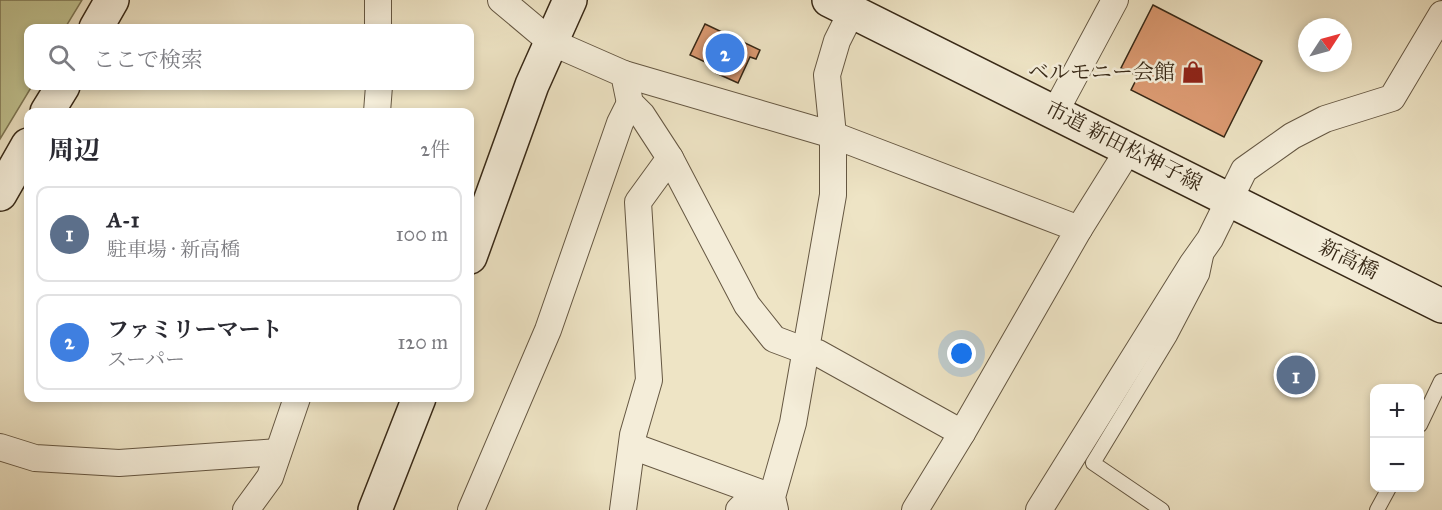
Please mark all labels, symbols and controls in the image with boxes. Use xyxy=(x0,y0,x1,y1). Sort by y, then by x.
north arrow xyxy=(1298,18,1352,72)
search box xyxy=(24,24,474,90)
pin: 2 xyxy=(706,31,744,76)
icon: search xyxy=(45,41,78,74)
text: ここで検索 xyxy=(93,46,203,73)
place label: ベルモニー会館 xyxy=(1028,59,1175,85)
shop icon: ベルモニー会館 xyxy=(1180,59,1206,85)
street label: 市道 新田松神子線 xyxy=(1041,95,1207,197)
text: 周辺 xyxy=(48,134,100,166)
text: 2件 xyxy=(420,137,450,161)
text: A-1 xyxy=(107,206,140,233)
text: 1 xyxy=(66,222,73,246)
text: 100 m xyxy=(396,222,448,246)
street label: 新高橋 xyxy=(1315,234,1383,284)
text: 駐車場 · 新高橋 xyxy=(107,237,240,261)
text: ファミリーマート xyxy=(107,316,283,343)
text: 2 xyxy=(65,330,74,354)
text: 120 m xyxy=(397,330,448,354)
your location xyxy=(947,339,976,368)
text: スーパー xyxy=(107,347,185,371)
pin: 1 xyxy=(1276,352,1316,398)
map controls xyxy=(1370,384,1424,492)
button: + xyxy=(1370,384,1424,438)
button: − xyxy=(1370,438,1424,492)

